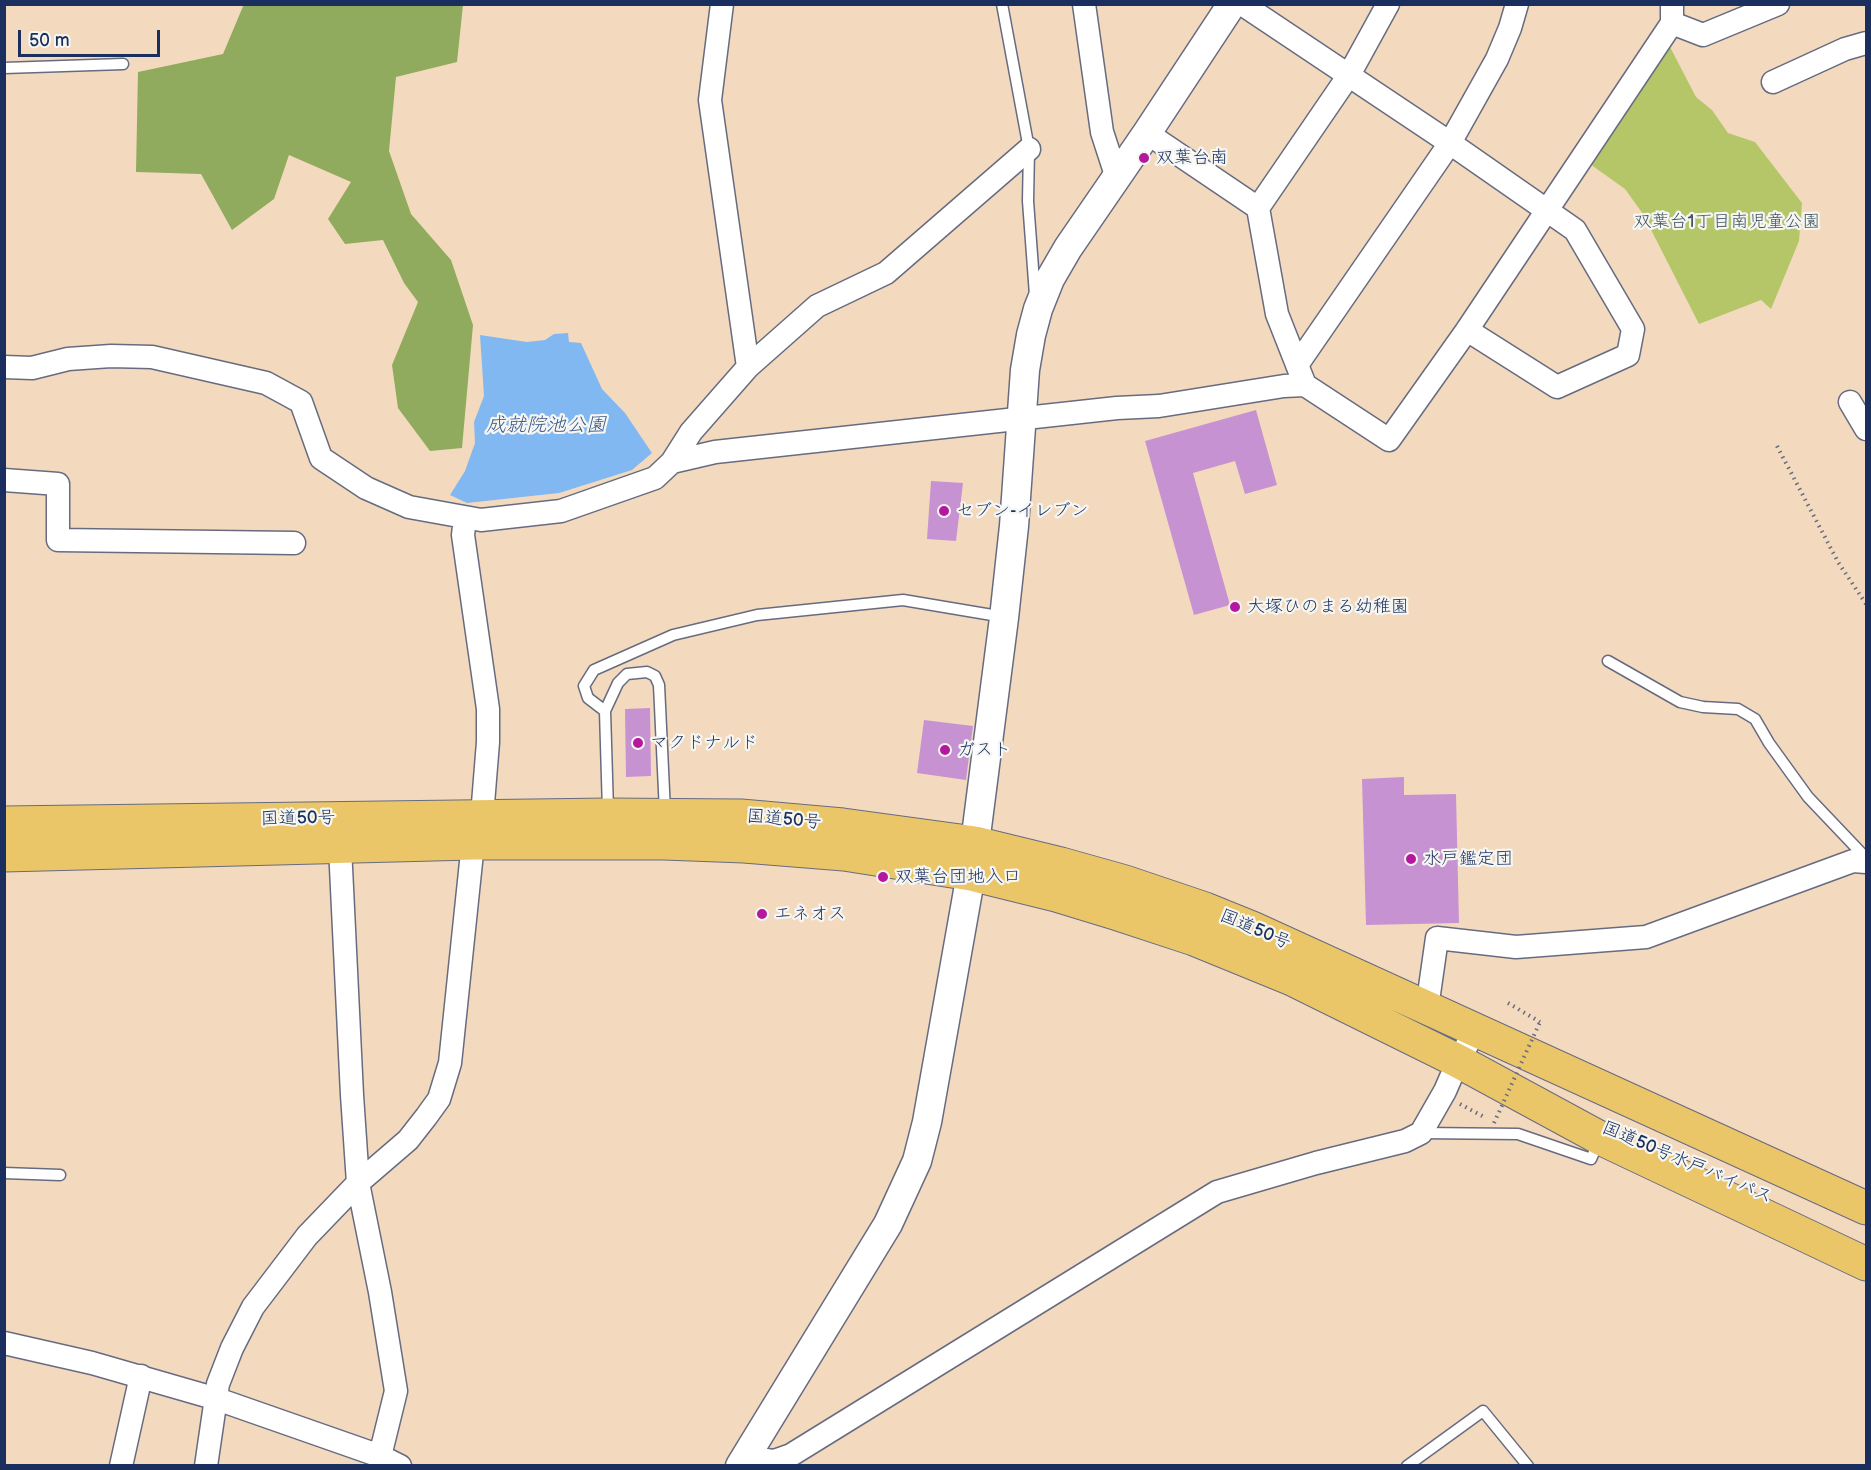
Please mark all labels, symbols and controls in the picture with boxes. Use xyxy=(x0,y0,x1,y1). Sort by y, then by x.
scale bar xyxy=(21,18,164,56)
text: 50 m xyxy=(29,30,70,51)
place label: 双葉台南 xyxy=(1156,147,1228,169)
marker: 双葉台南 xyxy=(1137,151,1151,165)
park label: 双葉台1丁目南児童公園 xyxy=(1634,211,1820,233)
water label: 成就院池公園 xyxy=(486,414,606,438)
place label: セブン-イレブン xyxy=(956,500,1089,522)
marker: セブン-イレブン xyxy=(937,504,951,518)
place label: 大塚ひのまる幼稚園 xyxy=(1247,596,1409,618)
marker: 大塚ひのまる幼稚園 xyxy=(1228,600,1242,614)
place label: マクドナルド xyxy=(650,732,758,754)
marker: マクドナルド xyxy=(631,736,645,750)
place label: ガスト xyxy=(957,739,1011,761)
marker: ガスト xyxy=(938,743,952,757)
street label: 国道50号 xyxy=(746,806,822,834)
street label: 国道50号 xyxy=(260,808,336,830)
place label: 水戸鑑定団 xyxy=(1423,848,1513,870)
marker: 水戸鑑定団 xyxy=(1404,852,1418,866)
place label: 双葉台団地入口 xyxy=(895,866,1021,888)
marker: 双葉台団地入口 xyxy=(876,870,890,884)
place label: エネオス xyxy=(774,903,846,925)
street label: 国道50号 xyxy=(1216,905,1294,955)
marker: エネオス xyxy=(755,907,769,921)
street label: 国道50号水戸バイパス xyxy=(1599,1117,1775,1209)

